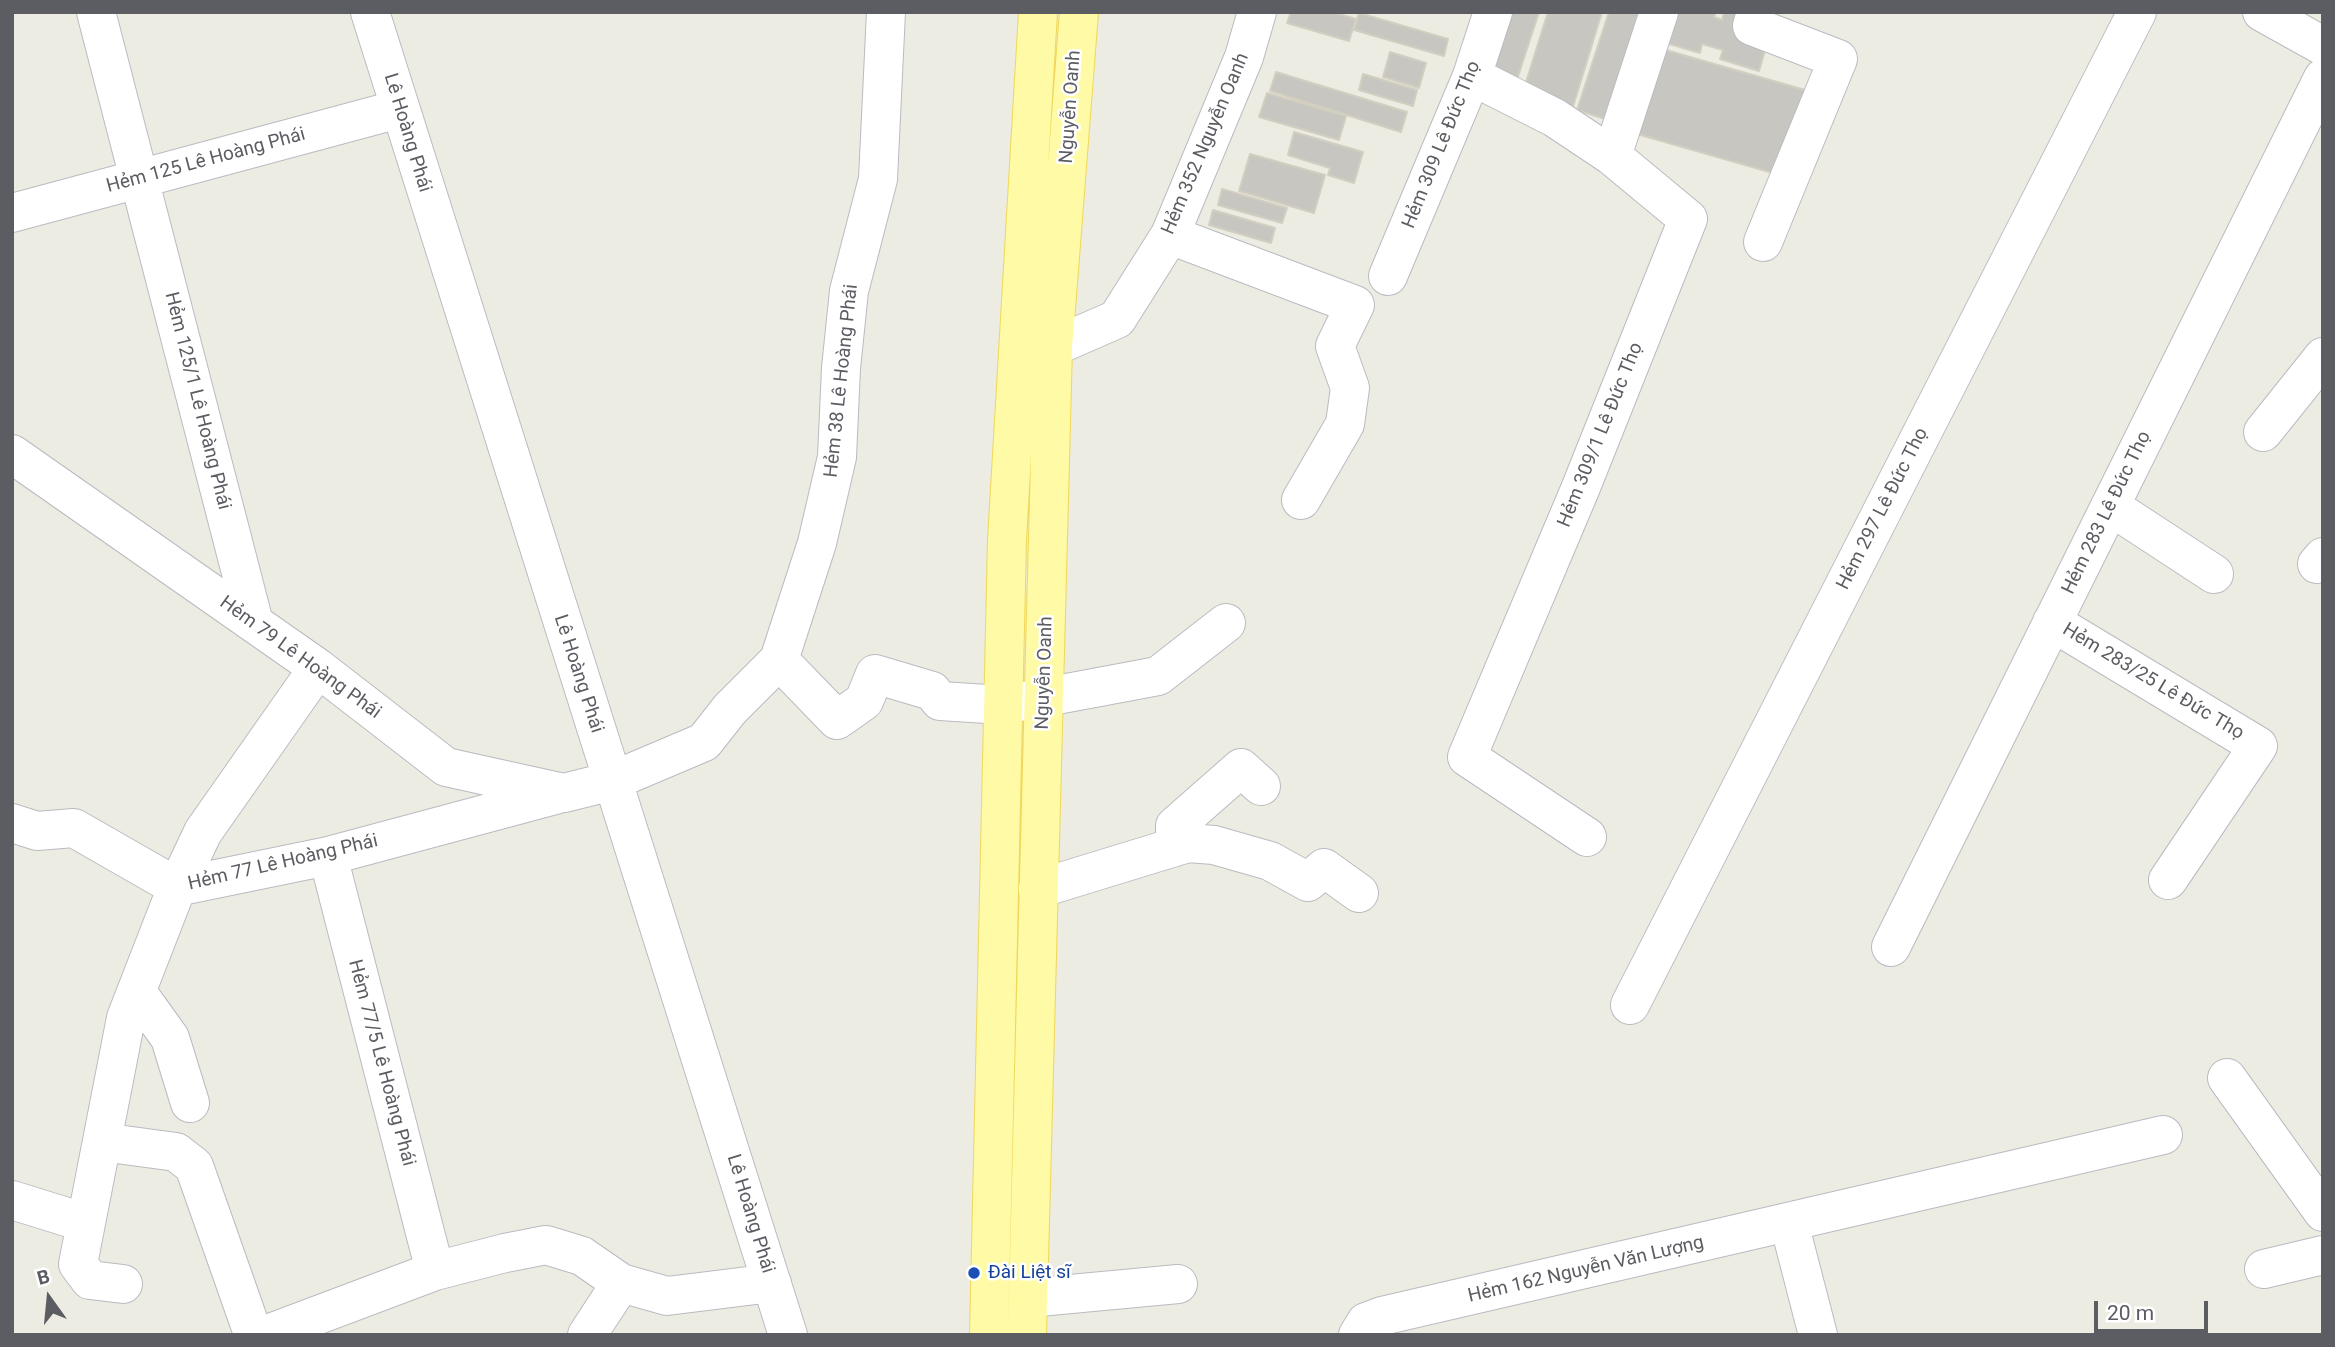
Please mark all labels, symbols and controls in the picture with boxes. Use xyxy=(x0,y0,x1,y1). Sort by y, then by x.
street label: Nguyễn Oanh xyxy=(1056,50,1086,164)
street label: Hẻm 352 Nguyễn Oanh xyxy=(1157,50,1255,238)
street label: Hẻm 309 Lê Đức Thọ xyxy=(1398,58,1486,232)
street label: Lê Hoàng Phái xyxy=(378,71,436,195)
street label: Hẻm 125 Lê Hoàng Phái xyxy=(104,123,308,199)
street label: Hẻm 38 Lê Hoàng Phái xyxy=(821,283,863,479)
street label: Hẻm 125/1 Lê Hoàng Phái xyxy=(159,290,235,512)
street label: Hẻm 309/1 Lê Đức Thọ xyxy=(1554,339,1648,531)
street label: Hẻm 297 Lê Đức Thọ xyxy=(1832,424,1934,594)
street label: Hẻm 283 Lê Đức Thọ xyxy=(2058,428,2156,598)
street label: Hẻm 79 Lê Hoàng Phái xyxy=(215,592,385,724)
street label: Lê Hoàng Phái xyxy=(548,612,608,736)
street label: Nguyễn Oanh xyxy=(1032,616,1058,730)
street label: Hẻm 283/25 Lê Đức Thọ xyxy=(2058,619,2248,745)
street label: Hẻm 77 Lê Hoàng Phái xyxy=(186,830,380,896)
street label: Hẻm 77/5 Lê Hoàng Phái xyxy=(342,957,420,1169)
street label: Lê Hoàng Phái xyxy=(721,1152,779,1276)
street label: Hẻm 162 Nguyễn Văn Lượng xyxy=(1466,1232,1706,1308)
place label: Đài Liệt sĩ xyxy=(988,1262,1071,1284)
north arrow xyxy=(14,1263,84,1333)
text: B xyxy=(35,1265,52,1290)
marker: Đài Liệt sĩ xyxy=(966,1265,982,1281)
scale bar xyxy=(2097,1288,2211,1332)
text: 20 m xyxy=(2107,1301,2154,1325)

